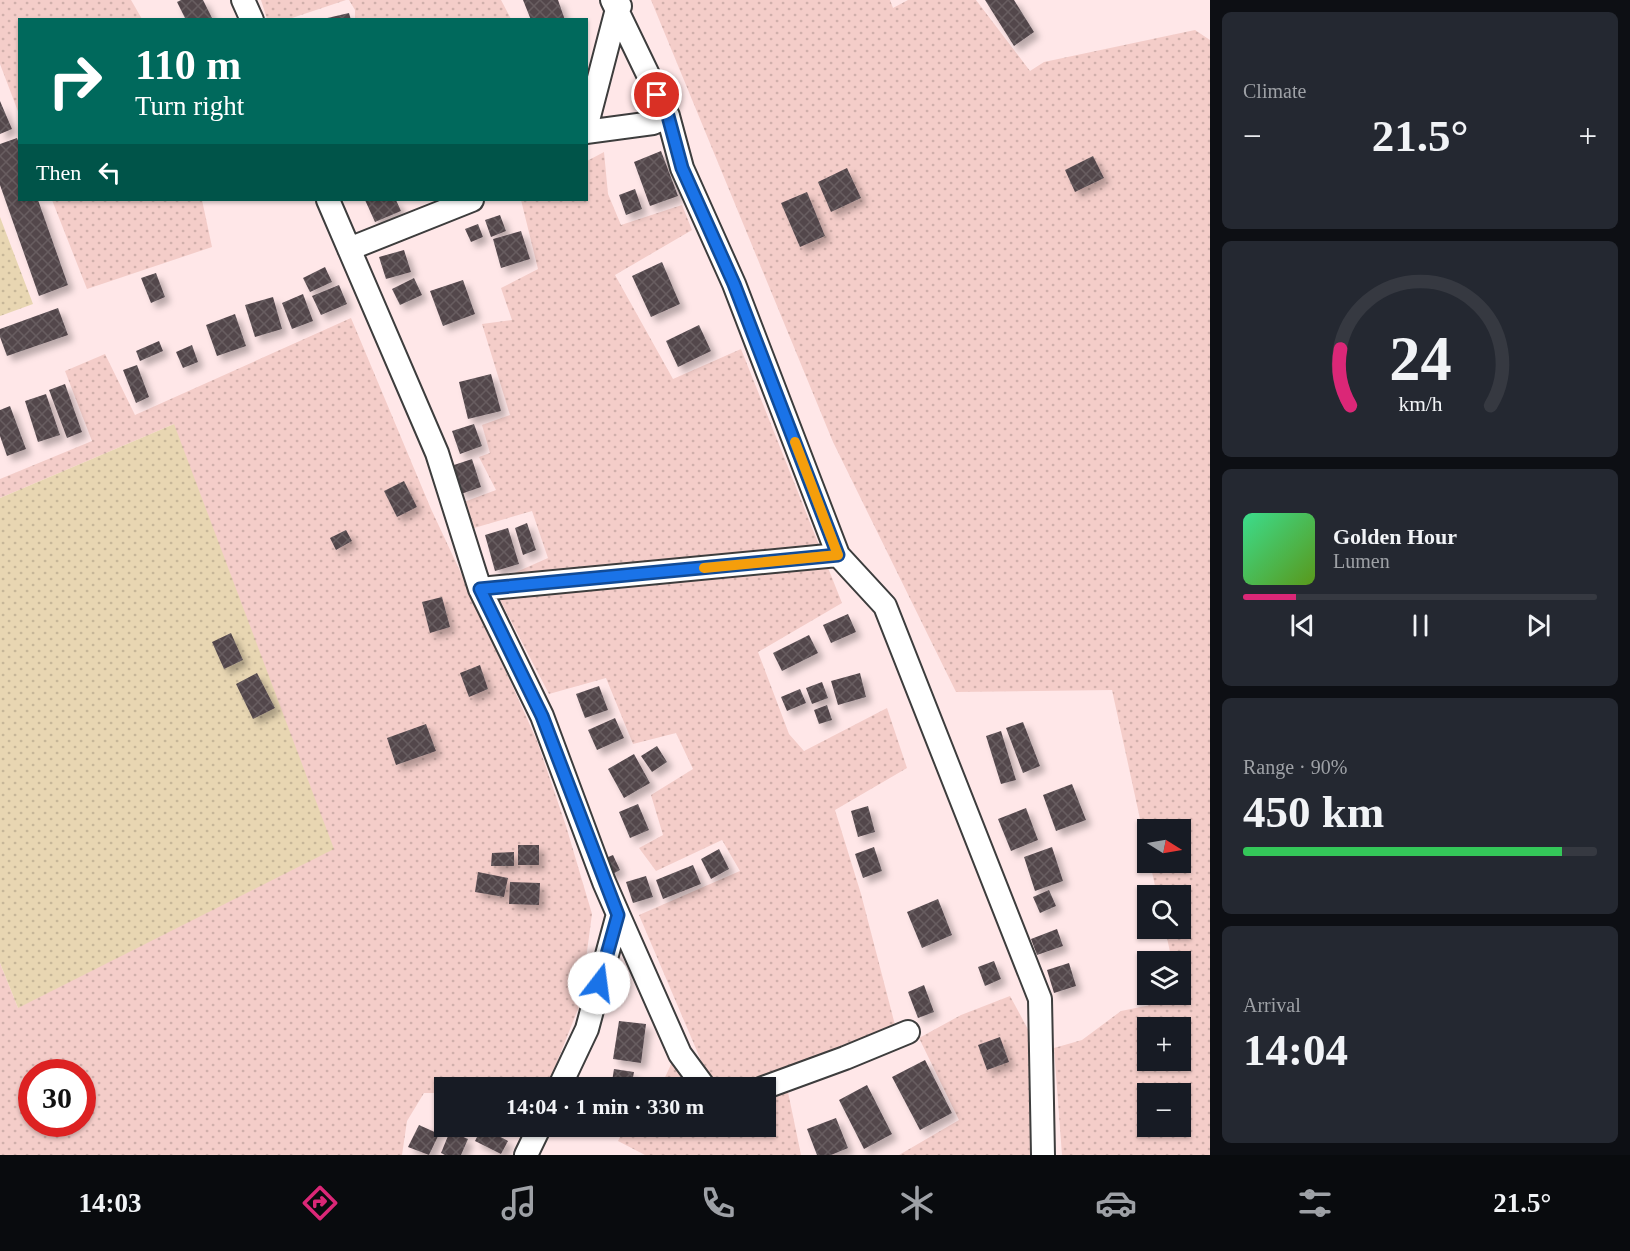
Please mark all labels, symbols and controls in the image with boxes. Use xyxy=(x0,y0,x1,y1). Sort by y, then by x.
icon: right xyxy=(36,42,114,120)
text: 110 m xyxy=(135,42,241,88)
pin xyxy=(631,69,682,120)
icon: arrive xyxy=(640,78,673,111)
text: Climate xyxy=(1243,80,1306,102)
text: Turn right xyxy=(135,91,244,121)
text: 21.5° xyxy=(1372,111,1468,161)
text: − xyxy=(1243,118,1262,154)
text: + xyxy=(1578,118,1597,154)
icon: left xyxy=(93,156,126,189)
text: Then xyxy=(36,160,81,185)
text: 24 xyxy=(1389,324,1451,393)
text: km/h xyxy=(1398,392,1442,416)
text: Golden Hour xyxy=(1333,524,1457,549)
text: Lumen xyxy=(1333,550,1390,572)
icon: previous xyxy=(1286,609,1319,642)
icon: pause xyxy=(1404,609,1437,642)
icon: next xyxy=(1522,609,1555,642)
text: Range · 90% xyxy=(1243,756,1347,778)
text: 450 km xyxy=(1243,787,1384,837)
north arrow xyxy=(1137,819,1191,873)
map controls xyxy=(1137,819,1191,1137)
button: search xyxy=(1137,885,1191,939)
position arrow xyxy=(567,951,631,1015)
button: layers xyxy=(1137,951,1191,1005)
text: Arrival xyxy=(1243,994,1301,1016)
button: + xyxy=(1137,1017,1191,1071)
text: 14:04 xyxy=(1243,1025,1348,1075)
speed limit sign: 30 xyxy=(18,1059,96,1137)
button: − xyxy=(1137,1083,1191,1137)
text: 14:04 · 1 min · 330 m xyxy=(506,1094,704,1119)
icon: directions xyxy=(299,1182,341,1224)
icon: music xyxy=(498,1182,540,1224)
icon: phone xyxy=(697,1182,739,1224)
icon: climate xyxy=(896,1182,938,1224)
icon: car xyxy=(1095,1182,1137,1224)
icon: filters xyxy=(1294,1182,1336,1224)
text: 14:03 xyxy=(79,1188,142,1218)
text: 21.5° xyxy=(1493,1188,1551,1218)

